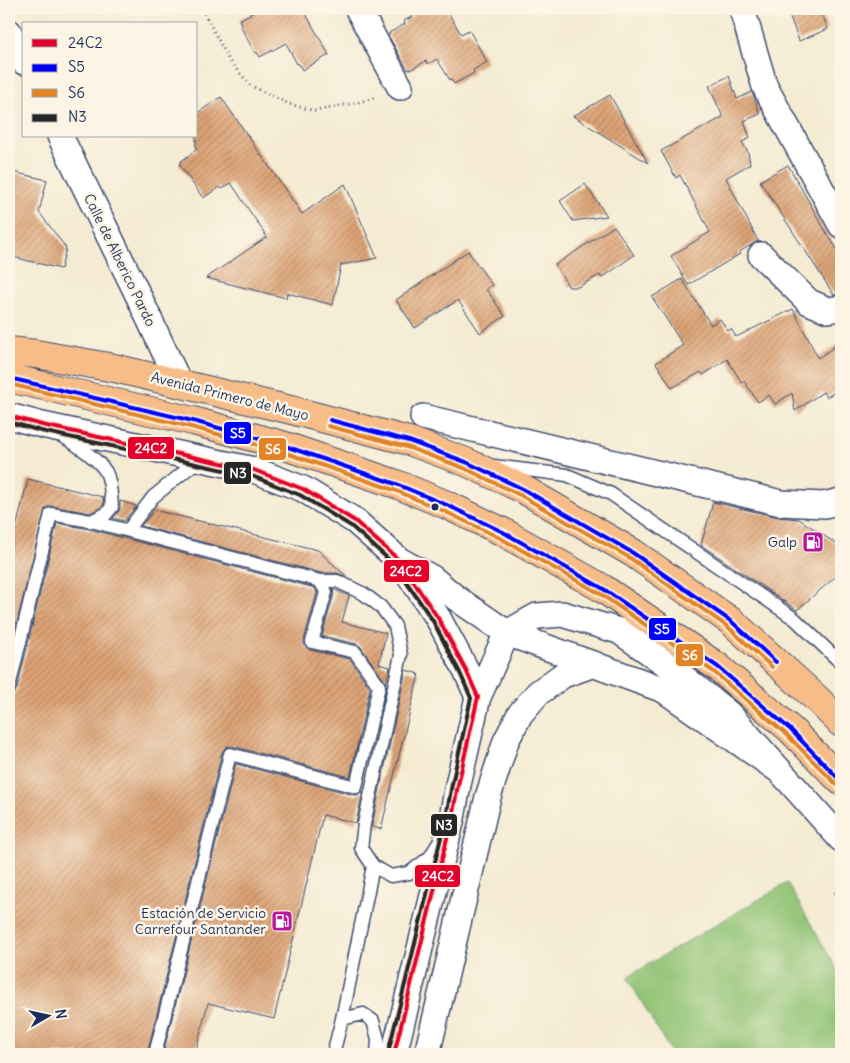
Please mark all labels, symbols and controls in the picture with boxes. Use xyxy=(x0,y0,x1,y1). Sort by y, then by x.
legend xyxy=(22,22,198,138)
text: 24C2 xyxy=(68,33,103,52)
text: S5 xyxy=(68,57,85,76)
text: S6 xyxy=(68,83,85,102)
text: N3 xyxy=(68,107,87,126)
street label: Calle de Alberico Pardo xyxy=(80,191,160,329)
street label: Avenida Primero de Mayo xyxy=(149,368,311,424)
line badge: S5 xyxy=(223,421,252,445)
text: S5 xyxy=(230,424,246,442)
line badge: 24C2 xyxy=(127,436,175,460)
line badge: S6 xyxy=(258,437,287,461)
text: 24C2 xyxy=(135,439,168,457)
text: S6 xyxy=(265,440,281,458)
line badge: N3 xyxy=(223,461,252,485)
text: N3 xyxy=(229,464,247,482)
unlabelled marker xyxy=(430,502,440,512)
fuel station icon: Galp xyxy=(801,530,825,554)
place label: Galp xyxy=(768,533,797,551)
line badge: 24C2 xyxy=(383,559,430,583)
text: 24C2 xyxy=(390,562,423,580)
line badge: S5 xyxy=(648,617,677,641)
text: S5 xyxy=(654,620,670,638)
line badge: S6 xyxy=(675,643,704,667)
text: S6 xyxy=(682,646,698,664)
line badge: N3 xyxy=(430,813,458,837)
text: N3 xyxy=(435,816,453,834)
line badge: 24C2 xyxy=(414,864,461,888)
text: 24C2 xyxy=(422,867,455,885)
place label: Estación de Servicio Carrefour Santander xyxy=(135,904,266,938)
fuel station icon: Estación de Servicio Carrefour Santander xyxy=(270,909,294,933)
north arrow xyxy=(22,990,72,1040)
text: N xyxy=(51,1008,70,1020)

